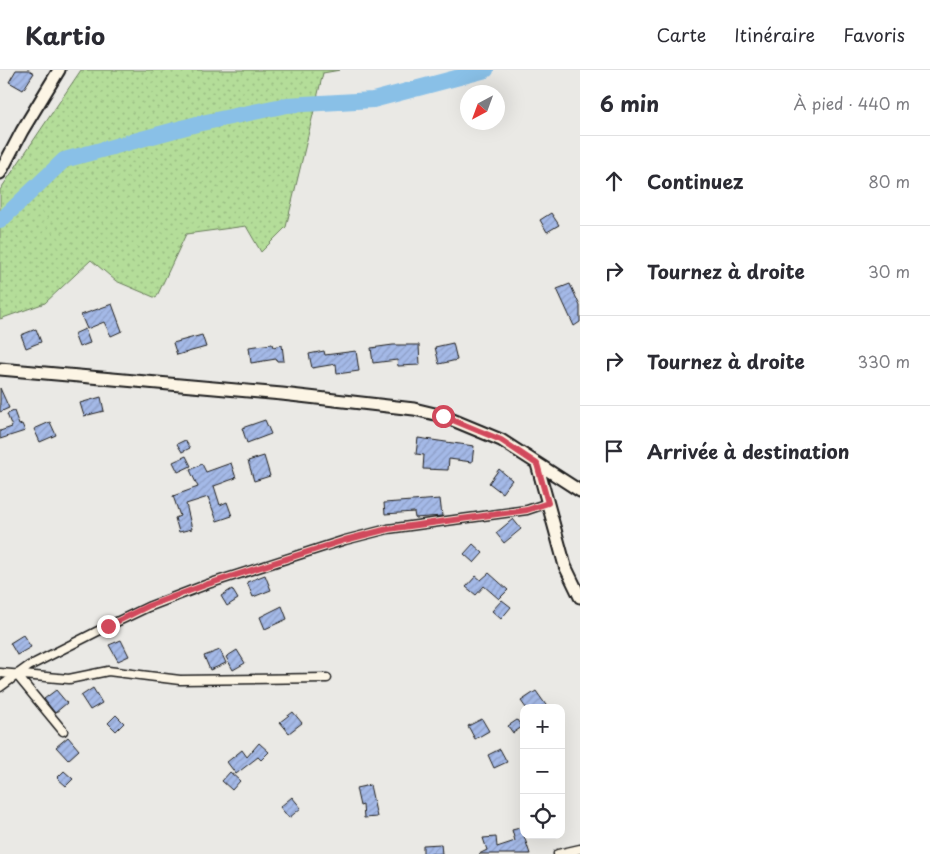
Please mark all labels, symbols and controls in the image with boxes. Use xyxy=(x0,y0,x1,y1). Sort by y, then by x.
text: Kartio xyxy=(25,17,105,53)
text: Carte xyxy=(656,21,706,48)
text: Itinéraire xyxy=(734,21,815,48)
text: Favoris xyxy=(843,21,905,48)
north arrow xyxy=(460,85,505,130)
text: 6 min xyxy=(600,87,659,119)
text: À pied · 440 m xyxy=(794,91,910,115)
icon: ahead xyxy=(600,167,628,195)
text: Continuez xyxy=(647,167,744,195)
text: 80 m xyxy=(868,169,910,193)
icon: right xyxy=(600,257,628,285)
text: Tournez à droite xyxy=(647,257,805,285)
text: 30 m xyxy=(868,259,910,283)
icon: right xyxy=(600,347,628,375)
text: Tournez à droite xyxy=(647,347,805,375)
text: 330 m xyxy=(857,349,910,373)
route start xyxy=(432,405,455,428)
icon: arrive xyxy=(600,437,628,465)
text: Arrivée à destination xyxy=(647,437,850,465)
route end xyxy=(97,615,120,638)
map controls xyxy=(520,704,565,839)
button: + xyxy=(520,704,565,749)
button: − xyxy=(520,749,565,794)
button: locate xyxy=(520,794,565,839)

